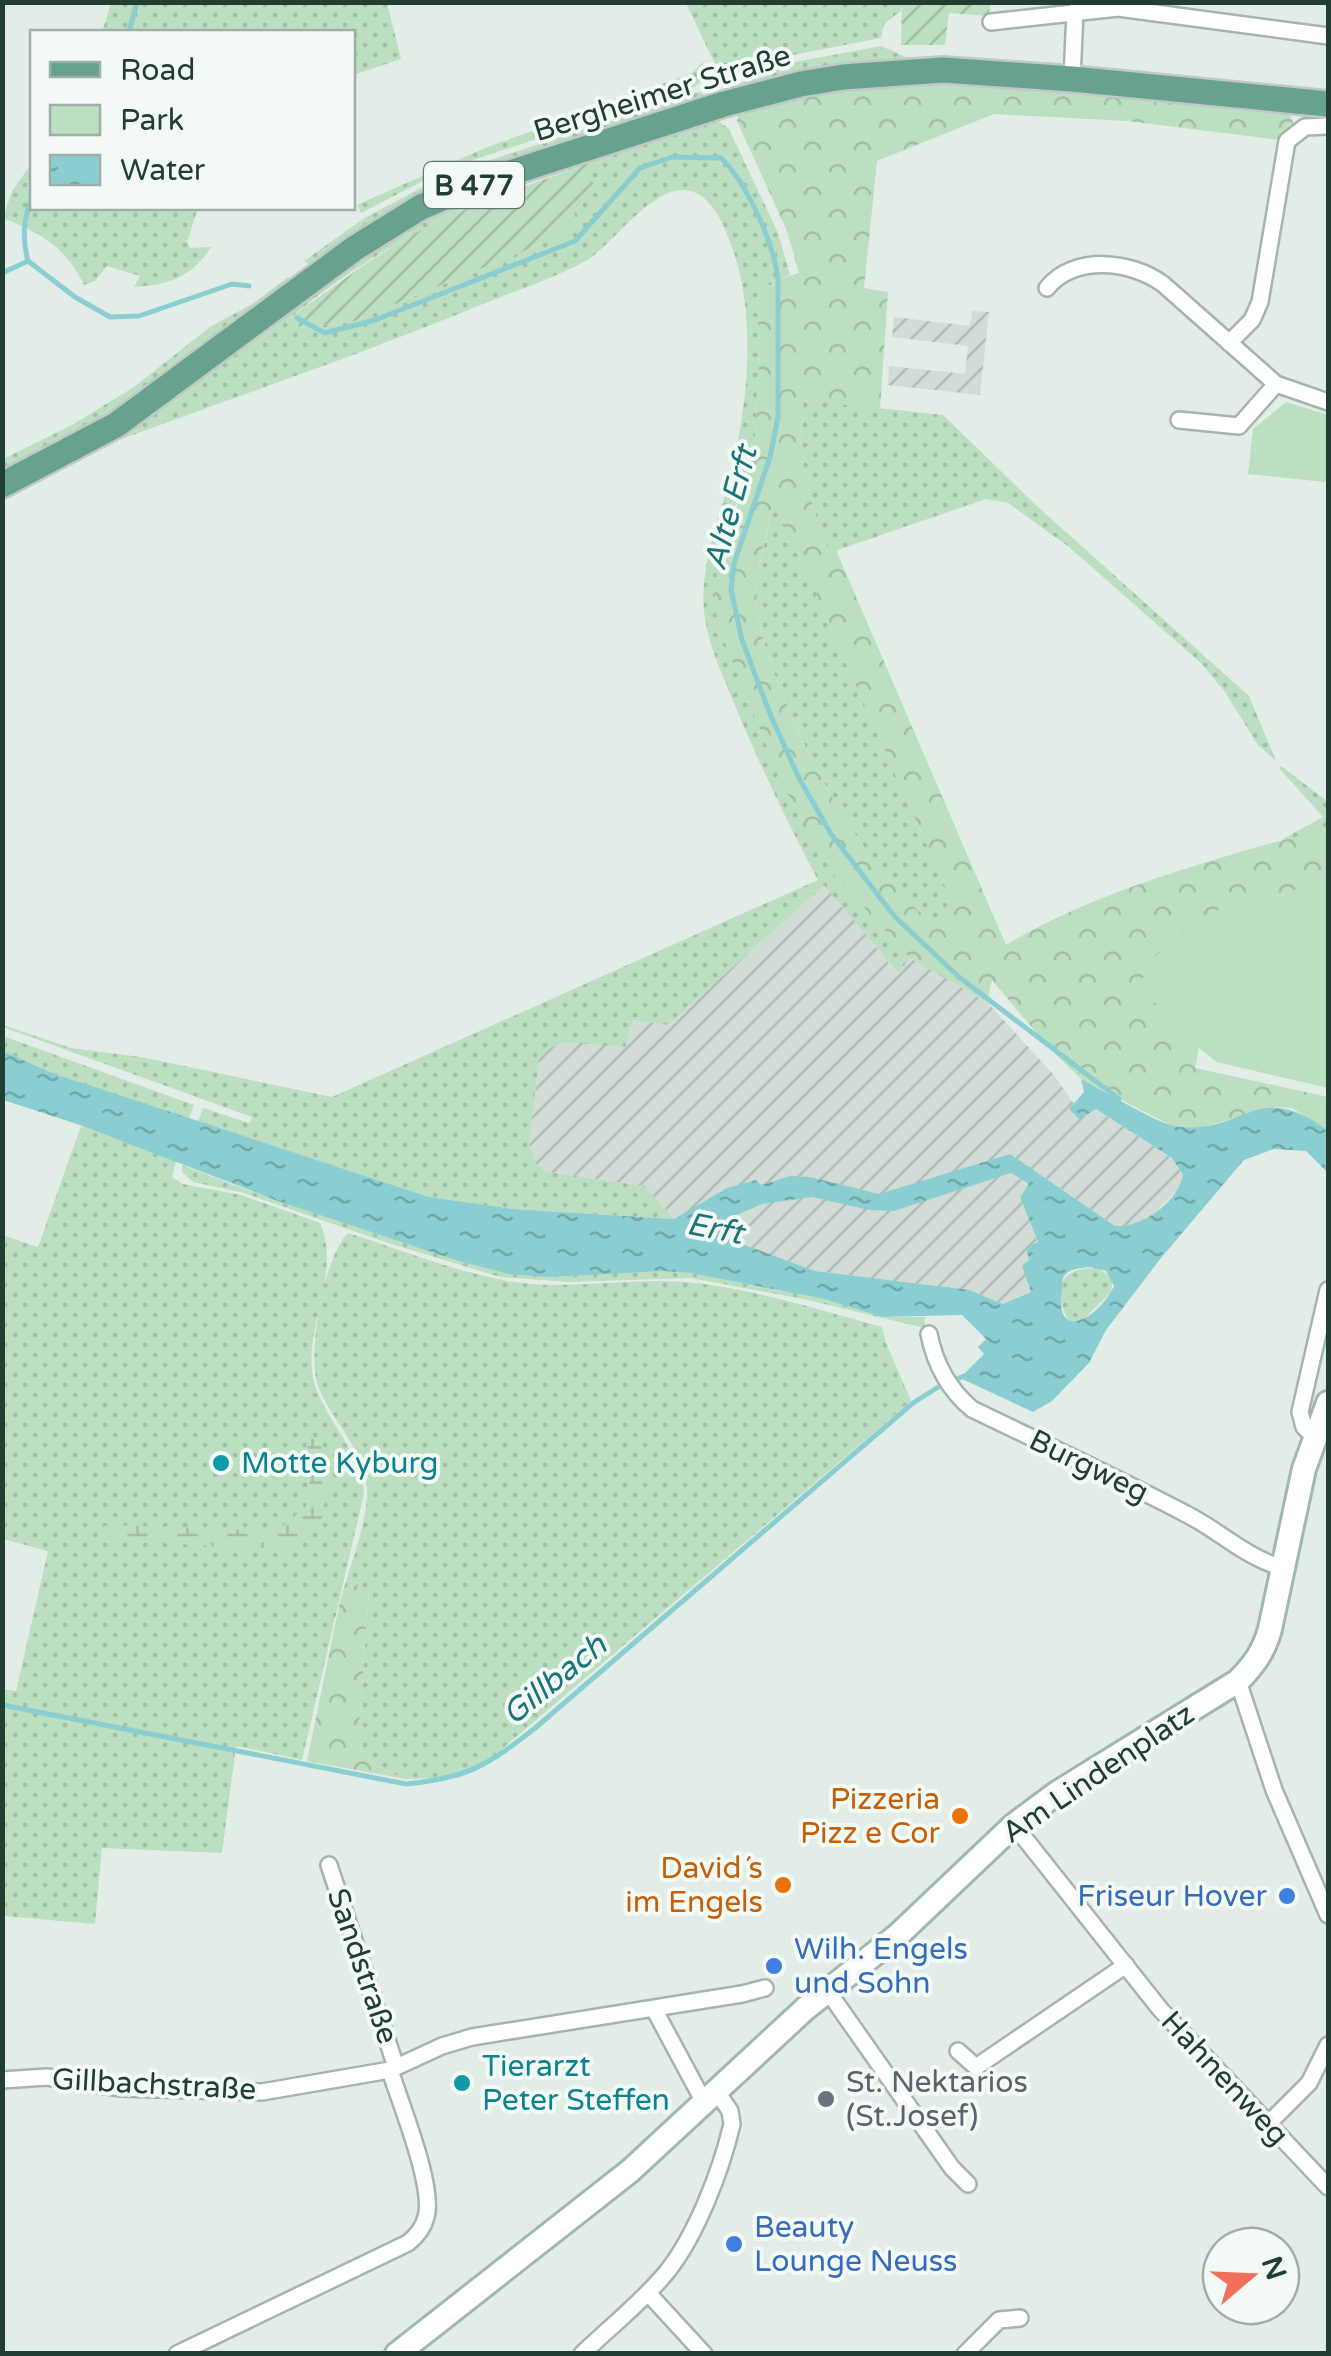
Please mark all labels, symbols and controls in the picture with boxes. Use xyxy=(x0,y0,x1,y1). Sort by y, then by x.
legend xyxy=(30,30,355,210)
street label: Bergheimer Straße xyxy=(529,37,795,150)
text: Road xyxy=(120,52,195,89)
text: Park xyxy=(120,102,184,139)
text: Water xyxy=(120,152,206,189)
road number: B 477 xyxy=(424,162,524,208)
water label: Alte Erft xyxy=(696,439,767,574)
water label: Erft xyxy=(683,1205,750,1254)
street label: Burgweg xyxy=(1023,1422,1155,1511)
place label: Motte Kyburg xyxy=(241,1445,439,1482)
marker: Motte Kyburg xyxy=(210,1452,232,1474)
water label: Gillbach xyxy=(495,1625,615,1733)
street label: Am Lindenplatz xyxy=(995,1695,1201,1851)
place label: Pizzeria Pizz e Cor xyxy=(800,1781,941,1852)
marker: Pizzeria Pizz e Cor xyxy=(949,1805,971,1827)
place label: David´s im Engels xyxy=(625,1850,763,1921)
marker: David´s im Engels xyxy=(772,1874,794,1896)
place label: Friseur Hover xyxy=(1077,1878,1268,1915)
street label: Sandstraße xyxy=(319,1884,406,2049)
marker: Friseur Hover xyxy=(1276,1885,1298,1907)
place label: Wilh. Engels und Sohn xyxy=(794,1931,968,2002)
marker: Wilh. Engels und Sohn xyxy=(763,1955,785,1977)
street label: Hahnenweg xyxy=(1153,2003,1296,2153)
place label: Tierarzt Peter Steffen xyxy=(482,2048,670,2119)
street label: Gillbachstraße xyxy=(51,2061,257,2108)
place label: St. Nektarios (St.Josef) xyxy=(846,2064,1028,2135)
marker: Tierarzt Peter Steffen xyxy=(451,2072,473,2094)
marker: St. Nektarios (St.Josef) xyxy=(815,2088,837,2110)
place label: Beauty Lounge Neuss xyxy=(754,2209,958,2280)
north arrow xyxy=(1201,2226,1301,2326)
marker: Beauty Lounge Neuss xyxy=(723,2233,745,2255)
text: N xyxy=(1254,2252,1293,2284)

